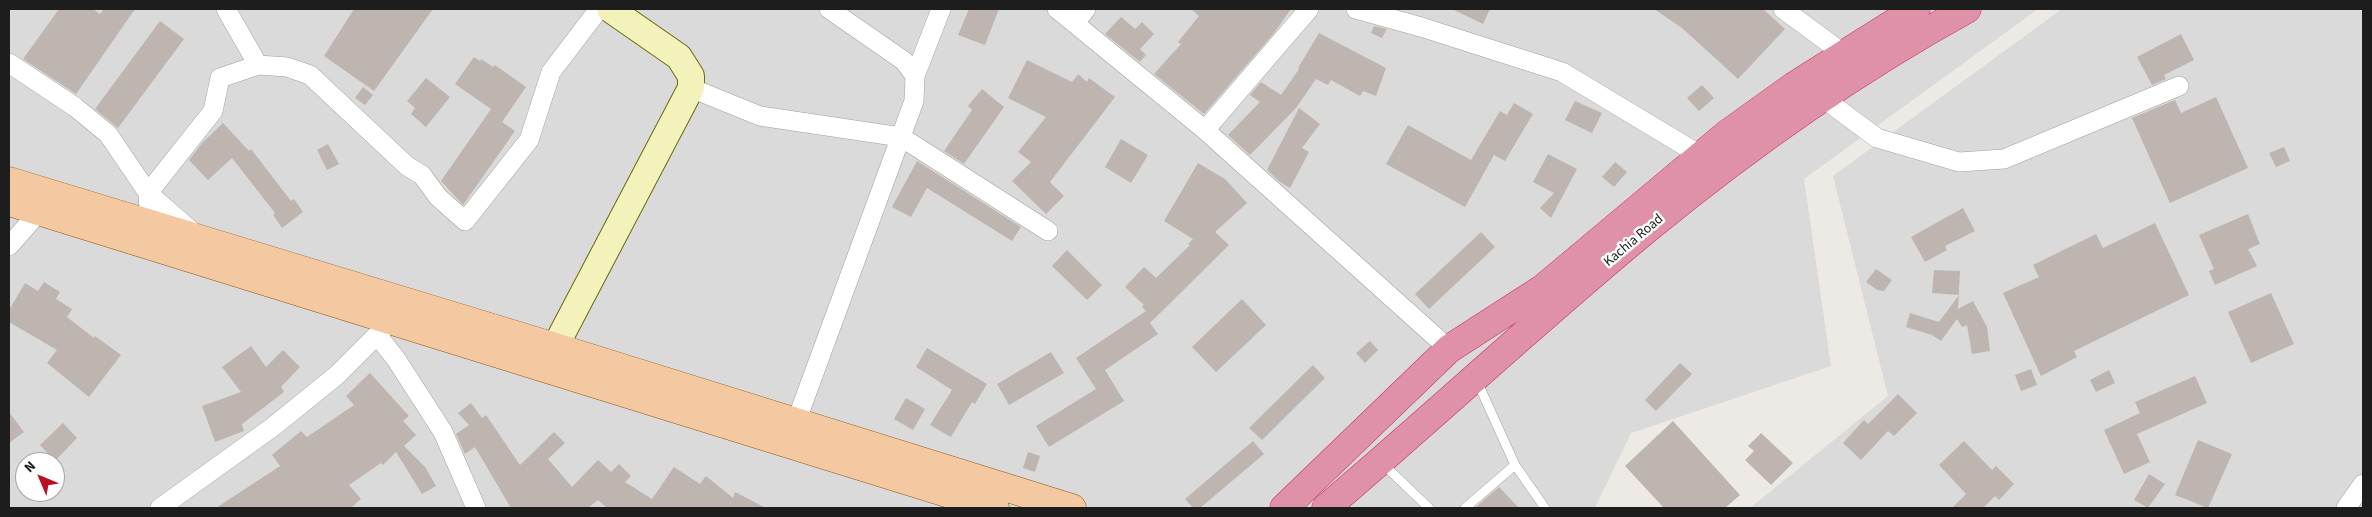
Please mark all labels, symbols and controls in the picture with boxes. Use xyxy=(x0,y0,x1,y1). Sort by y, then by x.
street label: Kachia Road xyxy=(1601,211,1667,271)
north arrow xyxy=(15,452,65,502)
text: N xyxy=(20,457,40,477)

